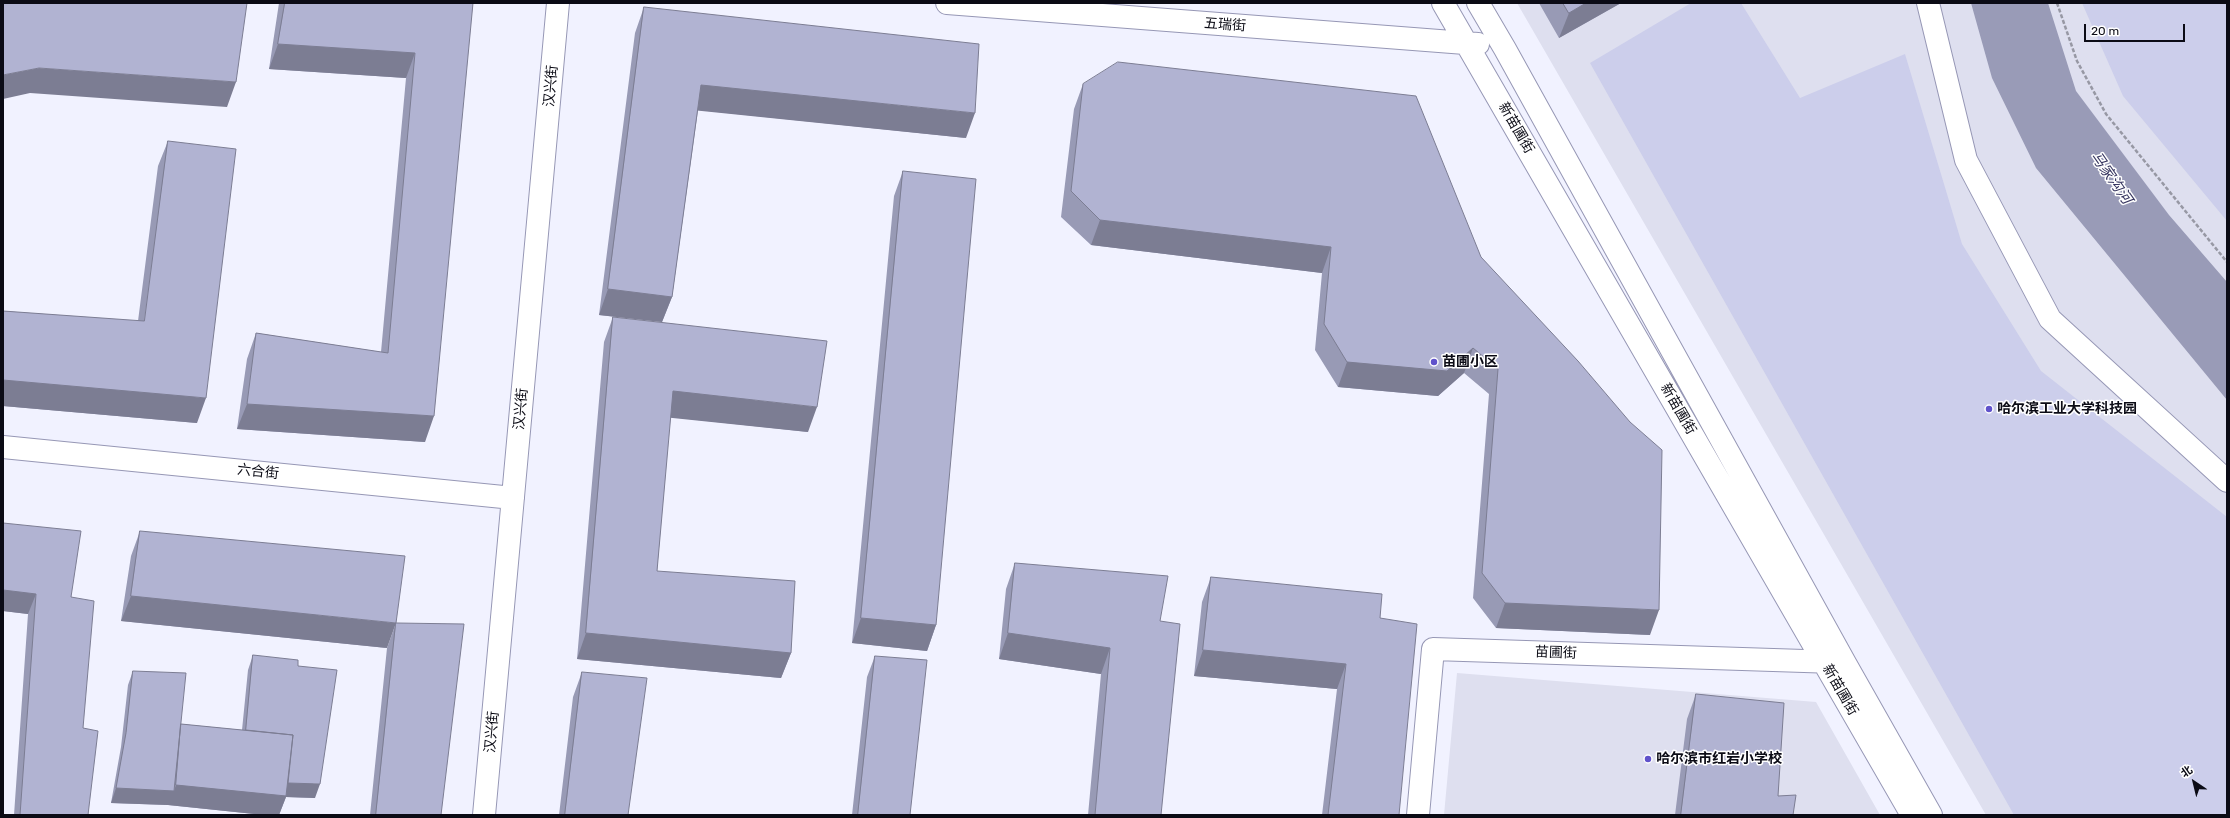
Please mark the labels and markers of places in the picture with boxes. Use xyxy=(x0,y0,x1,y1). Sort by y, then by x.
place label: 苗圃小区 xyxy=(1442,354,1498,370)
marker: 苗圃小区 xyxy=(1429,357,1439,367)
place label: 哈尔滨工业大学科技园 xyxy=(1997,401,2137,417)
marker: 哈尔滨工业大学科技园 xyxy=(1984,404,1994,414)
place label: 哈尔滨市红岩小学校 xyxy=(1656,751,1782,767)
marker: 哈尔滨市红岩小学校 xyxy=(1643,754,1653,764)

